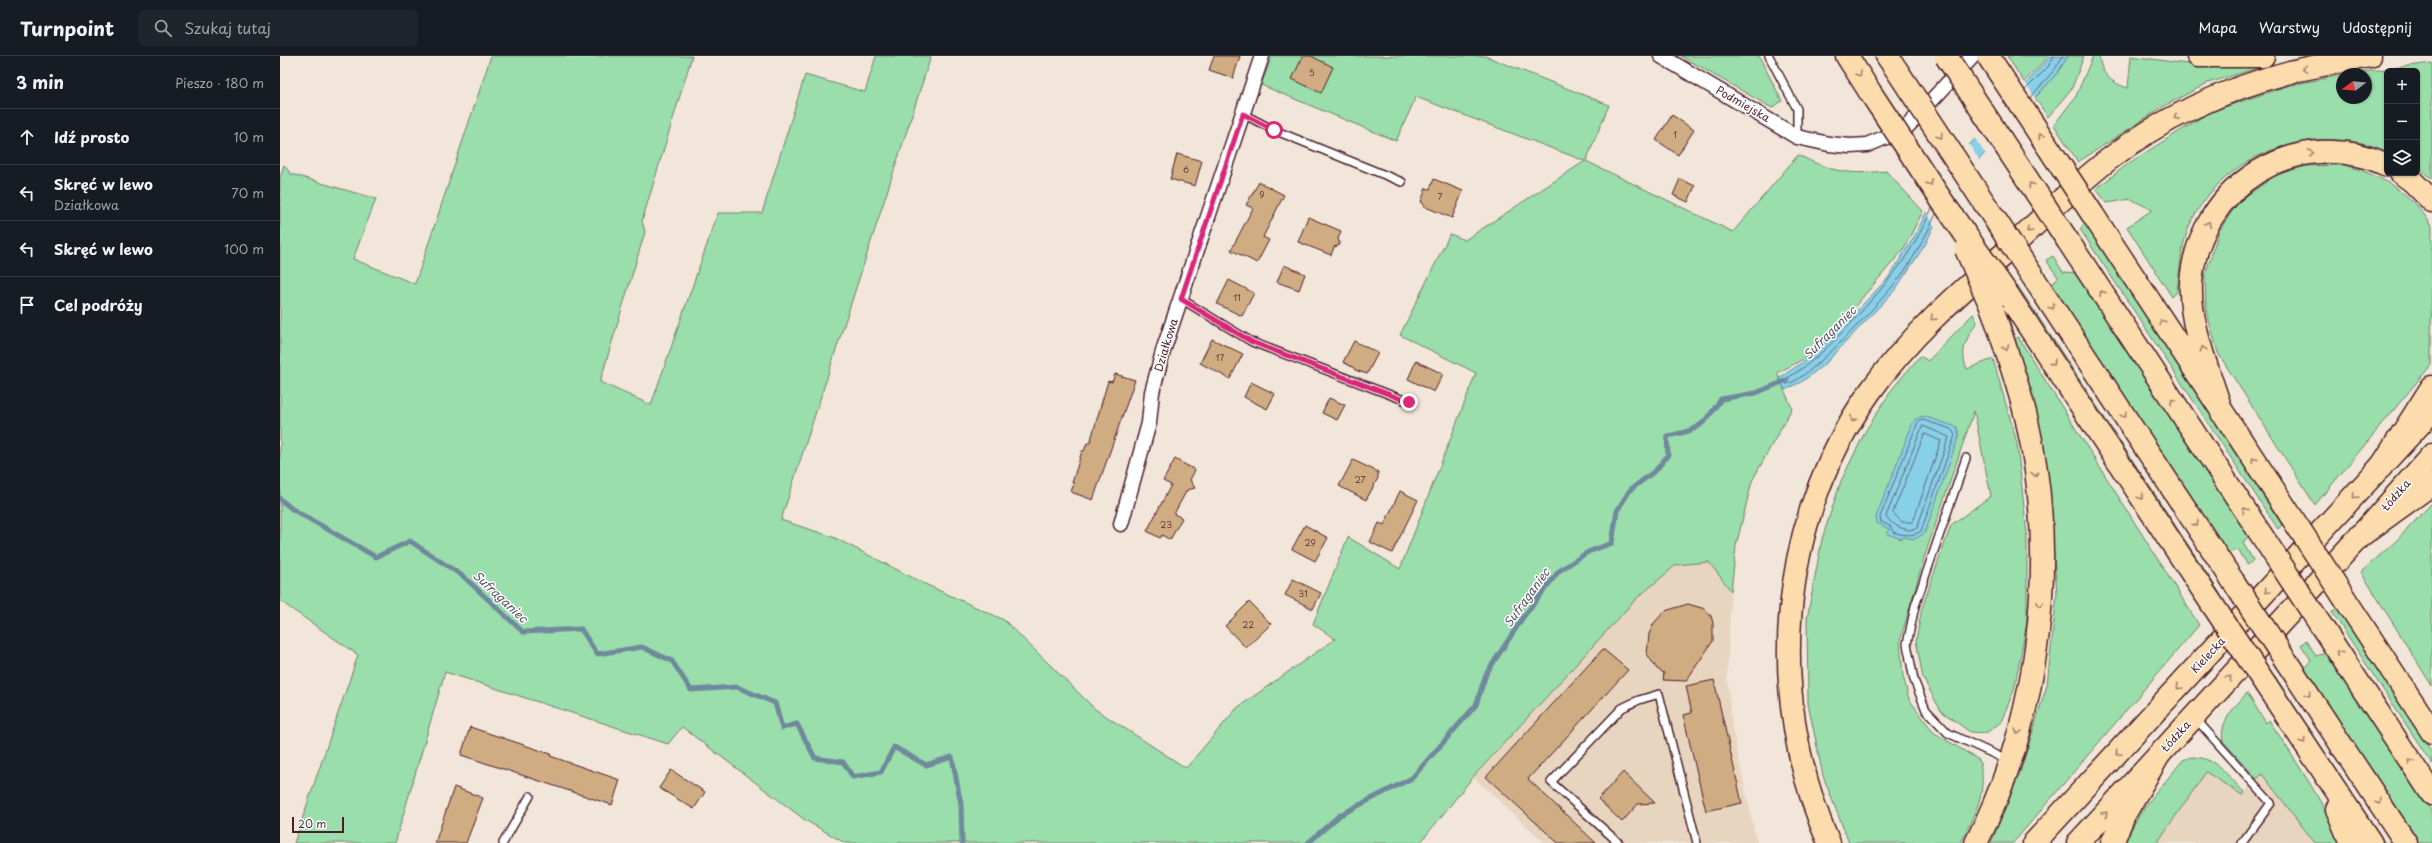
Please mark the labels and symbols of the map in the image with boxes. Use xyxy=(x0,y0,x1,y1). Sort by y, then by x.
house number: 5 xyxy=(1309,65,1315,79)
one-way arrow xyxy=(2301,65,2308,73)
north arrow xyxy=(2336,68,2372,104)
one-way arrow xyxy=(1854,70,1862,77)
street label: Podmiejska xyxy=(1713,81,1774,126)
one-way arrow xyxy=(2173,113,2180,120)
route start xyxy=(1265,121,1283,139)
house number: 1 xyxy=(1673,127,1677,141)
one-way arrow xyxy=(1935,132,1943,139)
one-way arrow xyxy=(2038,133,2045,140)
one-way arrow xyxy=(2308,149,2314,158)
house number: 6 xyxy=(1183,162,1189,176)
one-way arrow xyxy=(1925,179,1933,186)
one-way arrow xyxy=(2028,182,2036,189)
house number: 9 xyxy=(1259,187,1265,201)
house number: 7 xyxy=(1437,189,1443,203)
one-way arrow xyxy=(2204,220,2211,228)
one-way arrow xyxy=(2026,226,2034,233)
house number: 11 xyxy=(1233,290,1241,304)
one-way arrow xyxy=(2100,290,2107,297)
water label: Sufraganiec xyxy=(1799,300,1861,363)
one-way arrow xyxy=(2047,303,2055,310)
one-way arrow xyxy=(1930,313,1938,321)
street label: Działkowa xyxy=(1149,316,1182,374)
one-way arrow xyxy=(2160,319,2167,326)
one-way arrow xyxy=(2001,344,2009,351)
one-way arrow xyxy=(2199,346,2208,353)
house number: 17 xyxy=(1216,350,1225,364)
one-way arrow xyxy=(2048,359,2056,366)
route end xyxy=(1400,393,1418,411)
one-way arrow xyxy=(2170,398,2178,405)
one-way arrow xyxy=(2119,411,2127,418)
one-way arrow xyxy=(1850,415,1857,423)
one-way arrow xyxy=(2252,458,2259,465)
one-way arrow xyxy=(2030,471,2039,477)
house number: 27 xyxy=(1354,472,1366,486)
street label: Łódzka xyxy=(2376,475,2414,515)
one-way arrow xyxy=(2352,491,2360,499)
one-way arrow xyxy=(2137,493,2144,500)
one-way arrow xyxy=(2242,507,2250,514)
house number: 23 xyxy=(1160,517,1172,531)
one-way arrow xyxy=(2191,519,2198,526)
house number: 29 xyxy=(1304,535,1316,549)
water label: Sufraganiec xyxy=(1499,563,1555,631)
water label: Sufraganiec xyxy=(469,566,533,628)
house number: 31 xyxy=(1298,586,1308,600)
one-way arrow xyxy=(2265,587,2272,594)
one-way arrow xyxy=(2035,601,2044,607)
house number: 22 xyxy=(1242,617,1254,631)
street label: Kielecka xyxy=(2186,633,2229,677)
one-way arrow xyxy=(2337,651,2344,658)
one-way arrow xyxy=(2225,675,2232,682)
one-way arrow xyxy=(2176,682,2184,690)
one-way arrow xyxy=(2303,690,2311,697)
street label: Łódzka xyxy=(2156,716,2194,756)
one-way arrow xyxy=(2014,728,2023,735)
one-way arrow xyxy=(2298,737,2306,744)
one-way arrow xyxy=(2115,748,2123,756)
one-way arrow xyxy=(2408,759,2415,766)
one-way arrow xyxy=(2374,798,2381,805)
one-way arrow xyxy=(2100,811,2107,819)
scale bar xyxy=(292,815,344,834)

